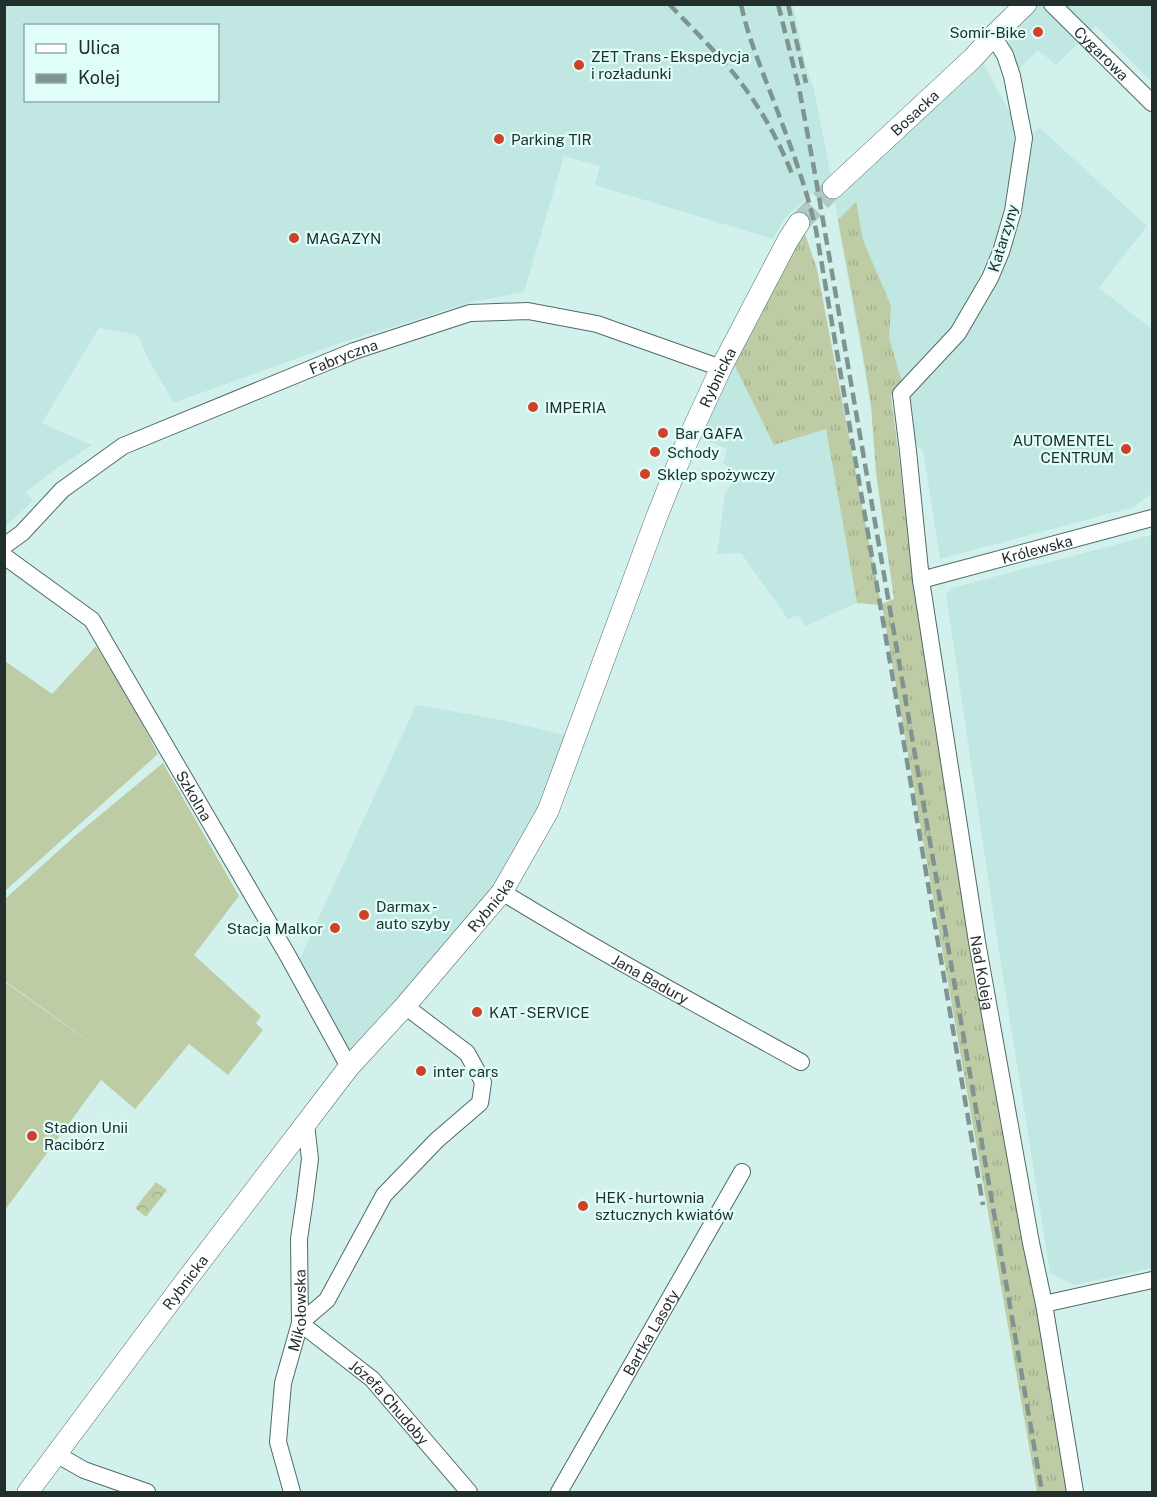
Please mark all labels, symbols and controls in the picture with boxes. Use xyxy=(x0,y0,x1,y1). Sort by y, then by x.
street label: Cygarowa xyxy=(1071,23,1132,84)
legend xyxy=(24,24,219,102)
place label: Somir-Bike xyxy=(949,24,1026,41)
marker: Somir-Bike xyxy=(1031,25,1045,39)
text: Ulica xyxy=(78,37,120,58)
place label: ZET Trans - Ekspedycja i rozładunki xyxy=(591,48,749,82)
marker: ZET Trans - Ekspedycja i rozładunki xyxy=(572,58,586,72)
text: Kolej xyxy=(78,67,120,88)
street label: Bosacka xyxy=(887,86,942,139)
place label: Parking TIR xyxy=(511,131,592,148)
marker: Parking TIR xyxy=(492,132,506,146)
street label: Katarzyny xyxy=(985,202,1021,274)
place label: MAGAZYN xyxy=(306,230,381,247)
marker: MAGAZYN xyxy=(287,231,301,245)
street label: Fabryczna xyxy=(306,335,380,377)
street label: Rybnicka xyxy=(696,345,739,410)
place label: IMPERIA xyxy=(545,399,607,416)
marker: IMPERIA xyxy=(526,400,540,414)
place label: Bar GAFA xyxy=(675,425,743,442)
marker: Bar GAFA xyxy=(656,426,670,440)
place label: AUTOMENTEL CENTRUM xyxy=(1013,432,1114,466)
marker: AUTOMENTEL CENTRUM xyxy=(1119,442,1133,456)
place label: Schody xyxy=(667,444,719,461)
marker: Schody xyxy=(648,445,662,459)
place label: Sklep spożywczy xyxy=(657,466,775,483)
marker: Sklep spożywczy xyxy=(638,467,652,481)
street label: Królewska xyxy=(1000,531,1074,567)
street label: Szkolna xyxy=(173,767,216,824)
street label: Rybnicka xyxy=(464,875,517,935)
place label: Darmax - auto szyby xyxy=(376,898,450,932)
marker: Darmax - auto szyby xyxy=(357,908,371,922)
place label: Stacja Malkor xyxy=(227,920,323,937)
marker: Stacja Malkor xyxy=(328,921,342,935)
street label: Nad Koleją xyxy=(968,934,997,1011)
street label: Jana Badury xyxy=(609,950,692,1007)
place label: KAT - SERVICE xyxy=(489,1004,590,1021)
marker: KAT - SERVICE xyxy=(470,1005,484,1019)
place label: inter cars xyxy=(433,1063,498,1080)
marker: inter cars xyxy=(414,1064,428,1078)
place label: Stadion Unii Racibórz xyxy=(44,1119,128,1153)
marker: Stadion Unii Racibórz xyxy=(25,1129,39,1143)
place label: HEK - hurtownia sztucznych kwiatów xyxy=(595,1189,734,1223)
marker: HEK - hurtownia sztucznych kwiatów xyxy=(576,1199,590,1213)
street label: Rybnicka xyxy=(159,1251,211,1313)
street label: Mikołowska xyxy=(284,1269,309,1353)
street label: Bartka Lasoty xyxy=(619,1286,682,1378)
street label: Józefa Chudoby xyxy=(346,1356,433,1448)

